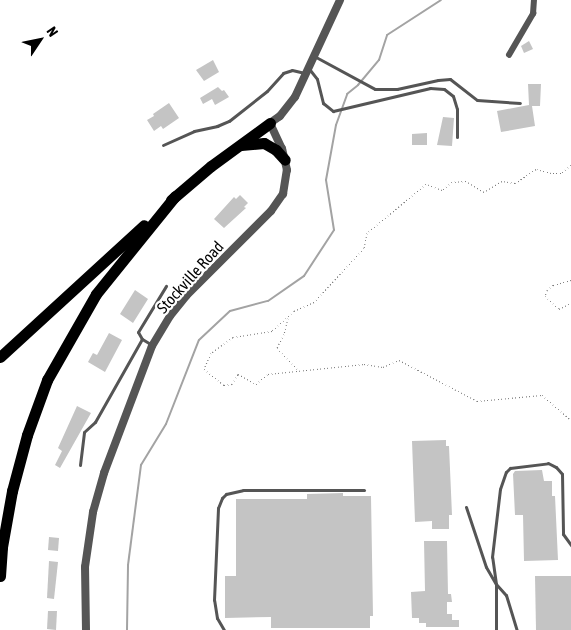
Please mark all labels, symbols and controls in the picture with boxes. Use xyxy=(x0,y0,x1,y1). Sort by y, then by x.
north arrow xyxy=(15,15,65,65)
text: N xyxy=(43,24,61,40)
street label: Stockville Road xyxy=(153,237,227,317)

